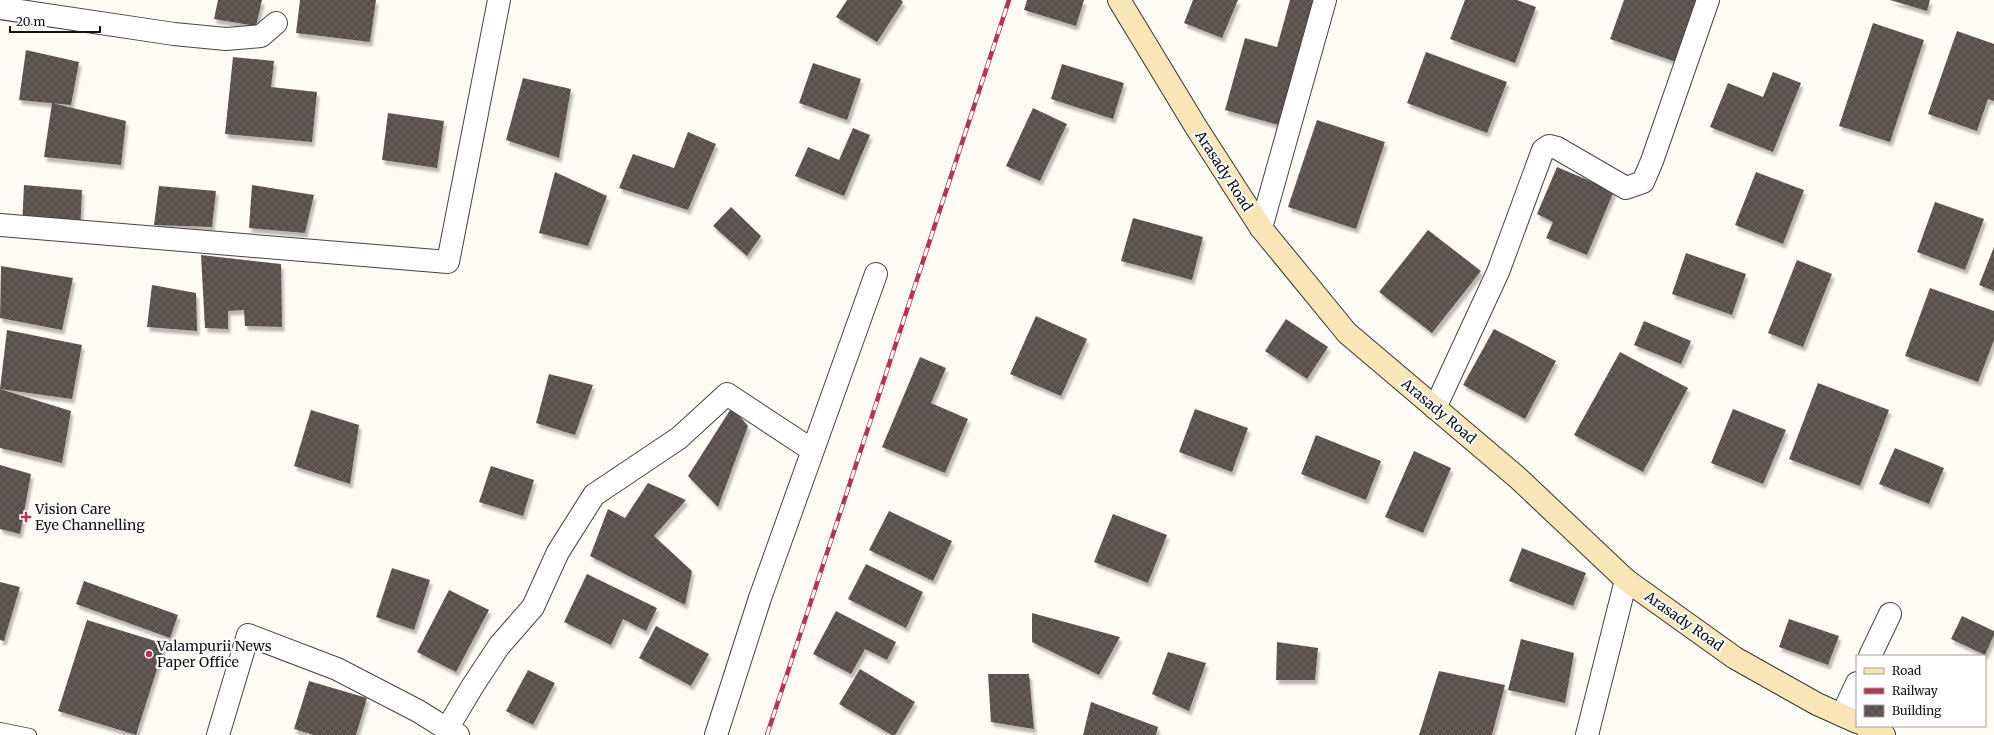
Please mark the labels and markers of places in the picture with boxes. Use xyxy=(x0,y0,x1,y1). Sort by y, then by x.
place label: Vision Care Eye Channelling xyxy=(34,500,145,534)
marker: Vision Care Eye Channelling xyxy=(20,511,32,523)
place label: Valampurii News Paper Office xyxy=(156,637,272,671)
marker: Valampurii News Paper Office xyxy=(144,649,154,659)

